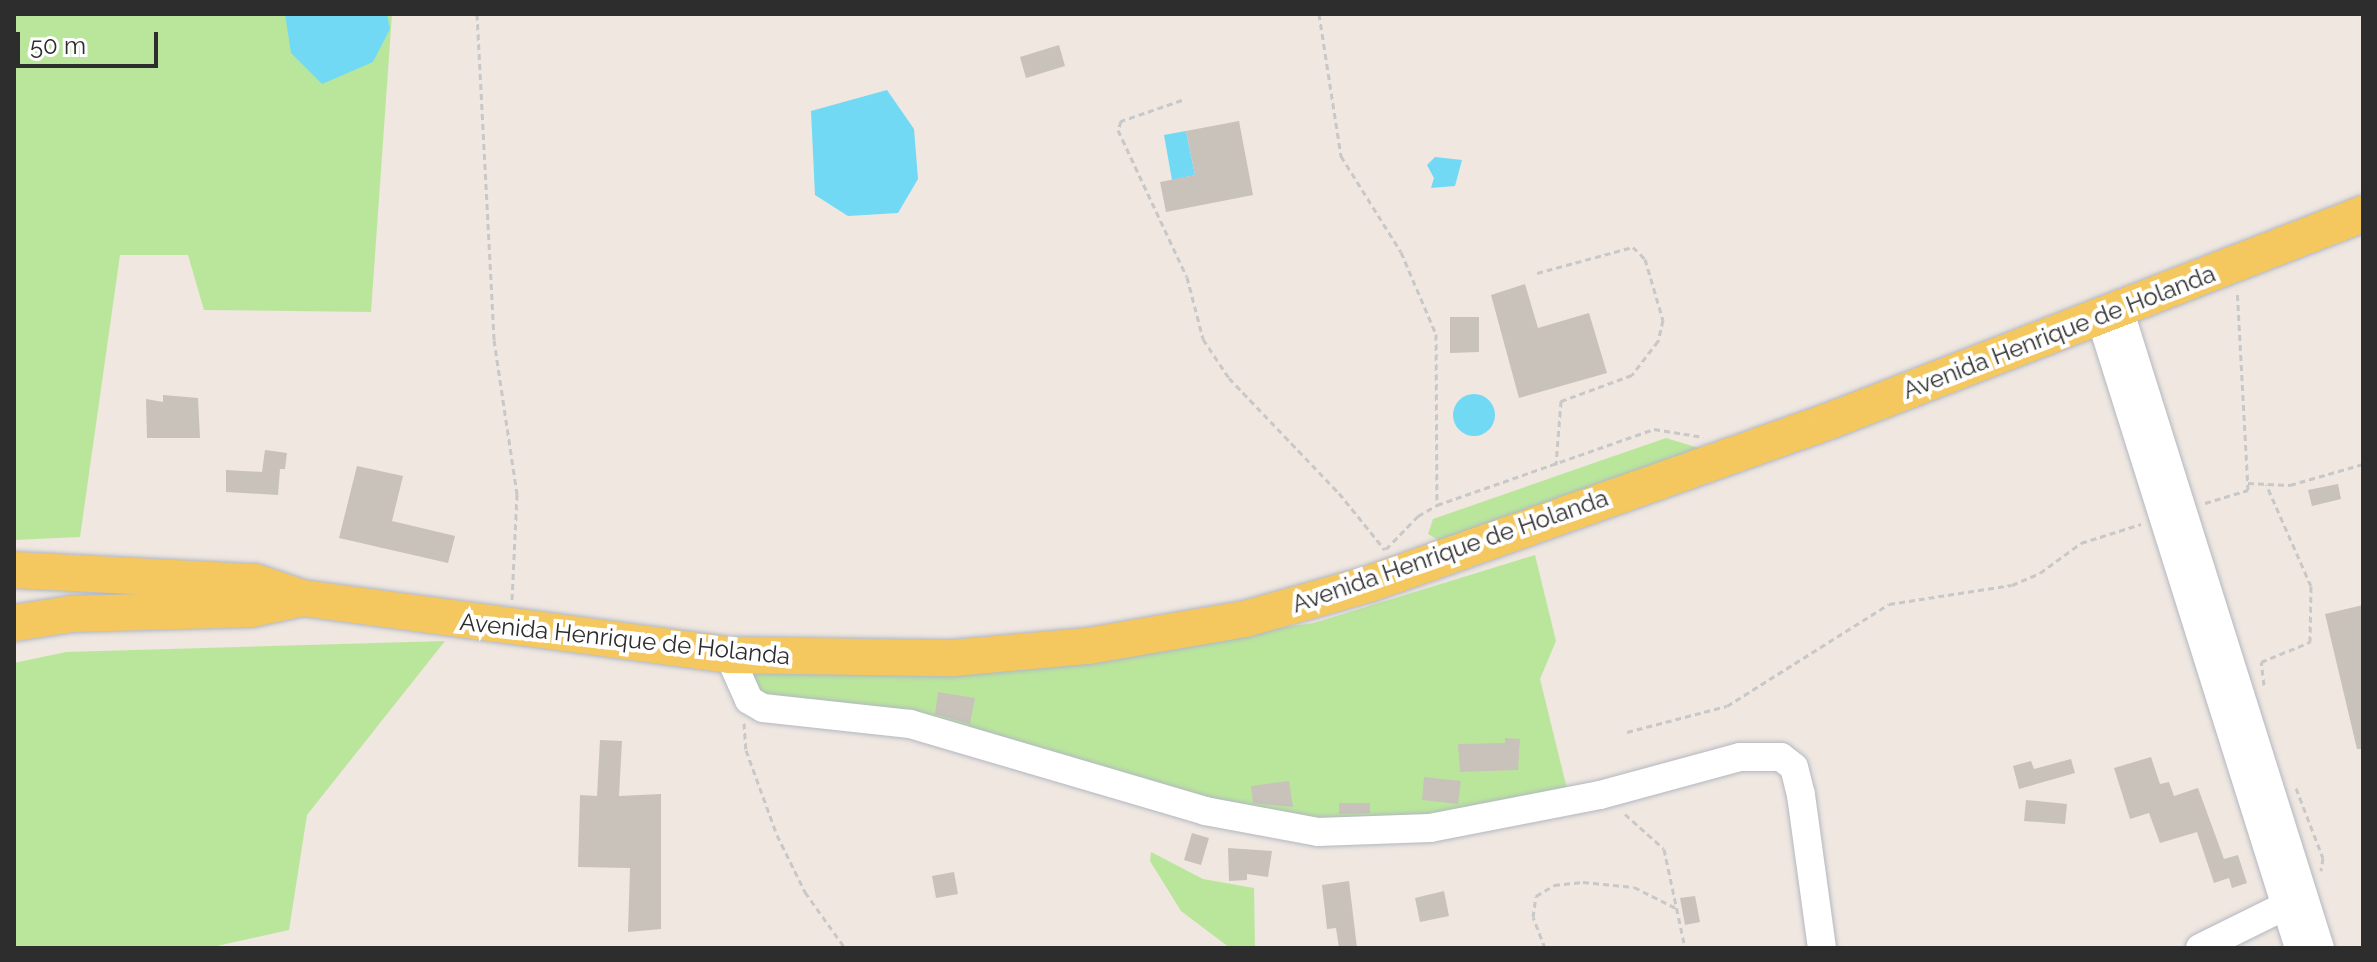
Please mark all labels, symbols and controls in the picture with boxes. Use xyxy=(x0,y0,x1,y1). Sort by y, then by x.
scale bar xyxy=(20,16,162,66)
text: 50 m xyxy=(30,31,86,60)
street label: Avenida Henrique de Holanda xyxy=(1899,259,2219,405)
street label: Avenida Henrique de Holanda xyxy=(1288,483,1612,619)
street label: Avenida Henrique de Holanda xyxy=(458,607,792,671)

